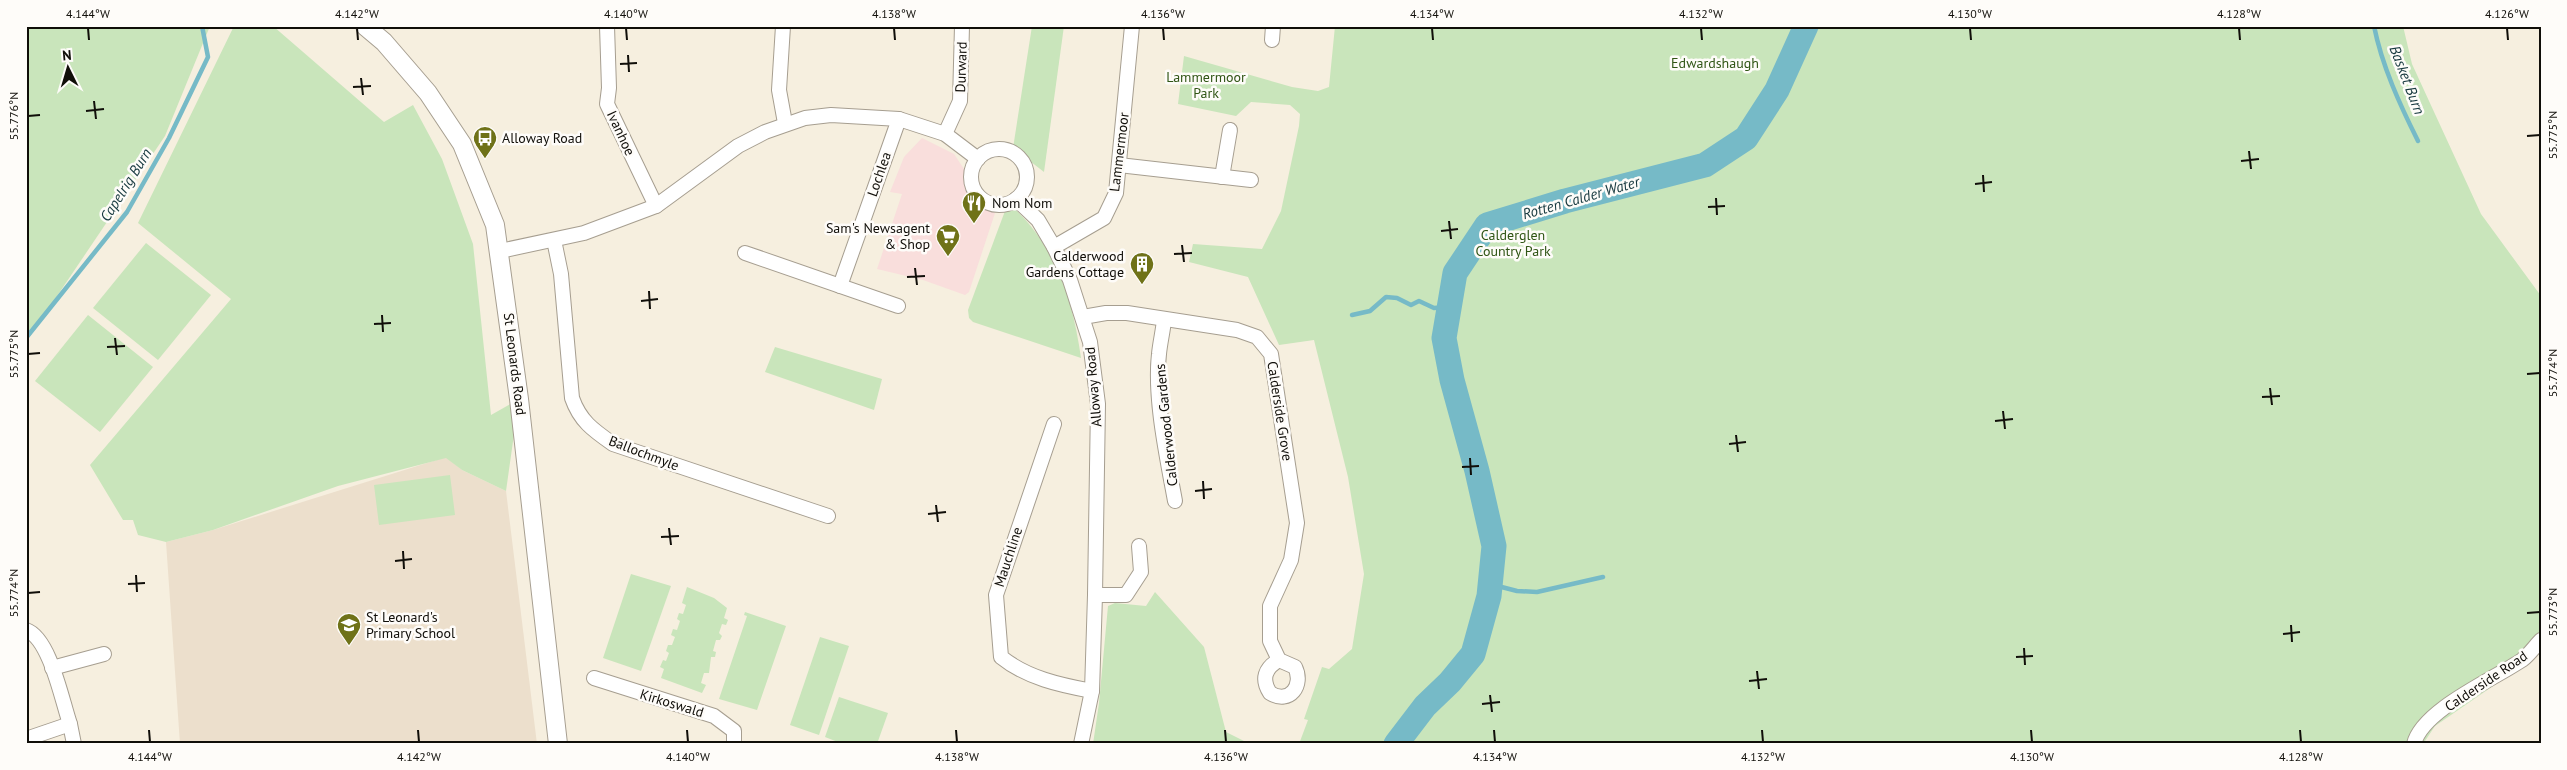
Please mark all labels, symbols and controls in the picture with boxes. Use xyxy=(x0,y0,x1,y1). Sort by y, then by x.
text: 4.144°W xyxy=(66,6,110,21)
text: 4.142°W xyxy=(335,6,379,21)
text: 4.140°W xyxy=(604,6,648,21)
text: 4.138°W xyxy=(872,6,916,21)
text: 4.136°W xyxy=(1141,6,1185,21)
text: 4.134°W xyxy=(1410,6,1454,21)
text: 4.132°W xyxy=(1679,6,1723,21)
text: 4.130°W xyxy=(1948,6,1992,21)
text: 4.128°W xyxy=(2217,6,2261,21)
text: 4.126°W xyxy=(2485,6,2529,21)
street label: Durward xyxy=(951,41,971,93)
north arrow xyxy=(42,42,92,92)
water label: Basket Burn xyxy=(2386,43,2429,117)
text: N xyxy=(61,46,72,64)
park label: Edwardshaugh xyxy=(1671,54,1759,72)
park label: Lammermoor Park xyxy=(1166,68,1246,102)
text: 55.776°N xyxy=(6,92,21,140)
street label: Ivanhoe xyxy=(603,108,639,158)
street label: Lammermoor xyxy=(1105,111,1133,193)
text: 55.775°N xyxy=(2545,111,2560,159)
bus stop icon: Alloway Road xyxy=(472,125,498,159)
place label: Alloway Road xyxy=(502,129,582,147)
water label: Capelrig Burn xyxy=(96,145,156,225)
street label: Lochlea xyxy=(863,149,895,199)
water label: Rotten Calder Water xyxy=(1520,171,1643,223)
restaurant icon: Nom Nom xyxy=(961,190,987,224)
place label: Nom Nom xyxy=(992,194,1052,212)
place label: Sam's Newsagent & Shop xyxy=(826,219,930,253)
supermarket icon: Sam's Newsagent & Shop xyxy=(935,223,961,257)
park label: Calderglen Country Park xyxy=(1475,226,1551,260)
place label: Calderwood Gardens Cottage xyxy=(1026,247,1124,281)
building icon: Calderwood Gardens Cottage xyxy=(1129,251,1155,285)
street label: St Leonards Road xyxy=(500,312,530,416)
text: 55.775°N xyxy=(6,330,21,378)
street label: Alloway Road xyxy=(1081,346,1105,428)
text: 55.774°N xyxy=(2545,349,2560,397)
street label: Calderside Grove xyxy=(1263,360,1297,462)
street label: Calderwood Gardens xyxy=(1151,363,1181,487)
street label: Ballochmyle xyxy=(606,431,682,475)
street label: Mauchline xyxy=(990,525,1026,589)
text: 55.774°N xyxy=(6,569,21,617)
text: 55.773°N xyxy=(2545,588,2560,636)
place label: St Leonard's Primary School xyxy=(366,608,455,642)
school or university icon: St Leonard's Primary School xyxy=(336,612,362,646)
street label: Calderside Road xyxy=(2441,647,2531,715)
street label: Kirkoswald xyxy=(638,685,706,721)
text: 4.144°W xyxy=(128,749,172,764)
text: 4.142°W xyxy=(397,749,441,764)
text: 4.140°W xyxy=(666,749,710,764)
text: 4.138°W xyxy=(935,749,979,764)
text: 4.136°W xyxy=(1204,749,1248,764)
text: 4.134°W xyxy=(1473,749,1517,764)
text: 4.132°W xyxy=(1741,749,1785,764)
text: 4.130°W xyxy=(2010,749,2054,764)
text: 4.128°W xyxy=(2279,749,2323,764)

